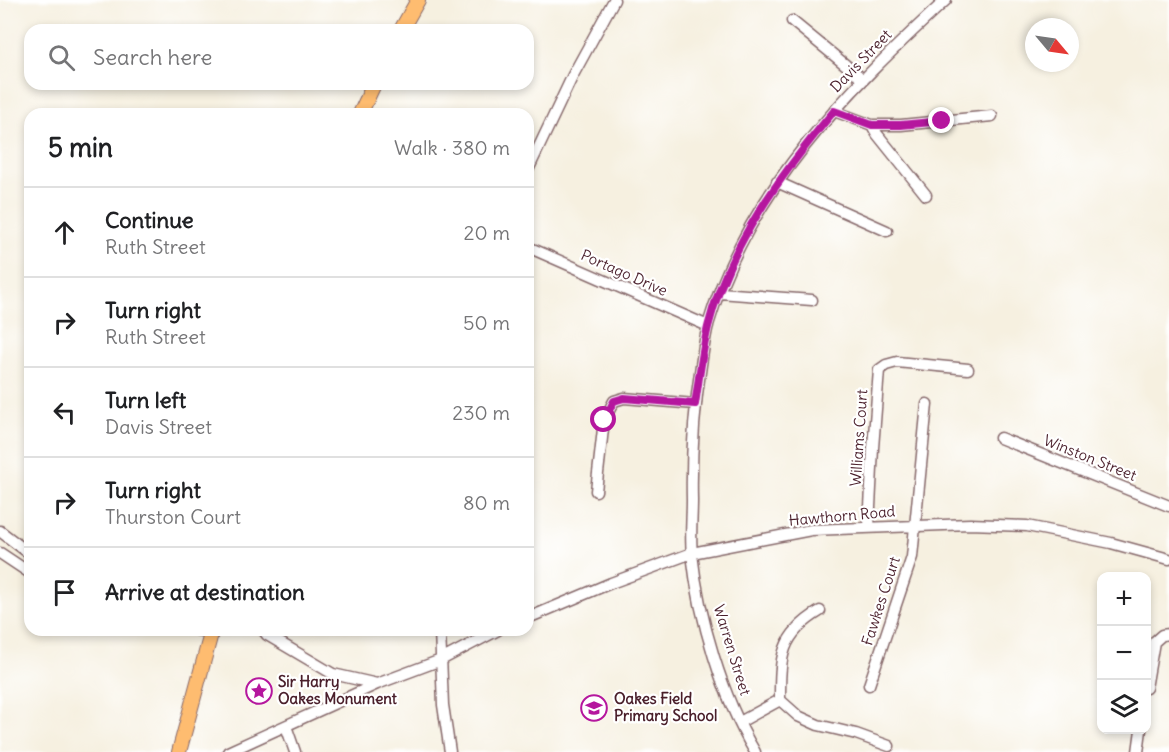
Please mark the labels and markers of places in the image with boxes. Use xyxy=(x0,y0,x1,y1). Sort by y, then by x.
place label: Sir Harry Oakes Monument xyxy=(278,672,398,708)
place icon: Sir Harry Oakes Monument xyxy=(244,676,274,706)
place label: Oakes Field Primary School xyxy=(614,689,717,726)
school or university icon: Oakes Field Primary School xyxy=(579,693,609,723)

